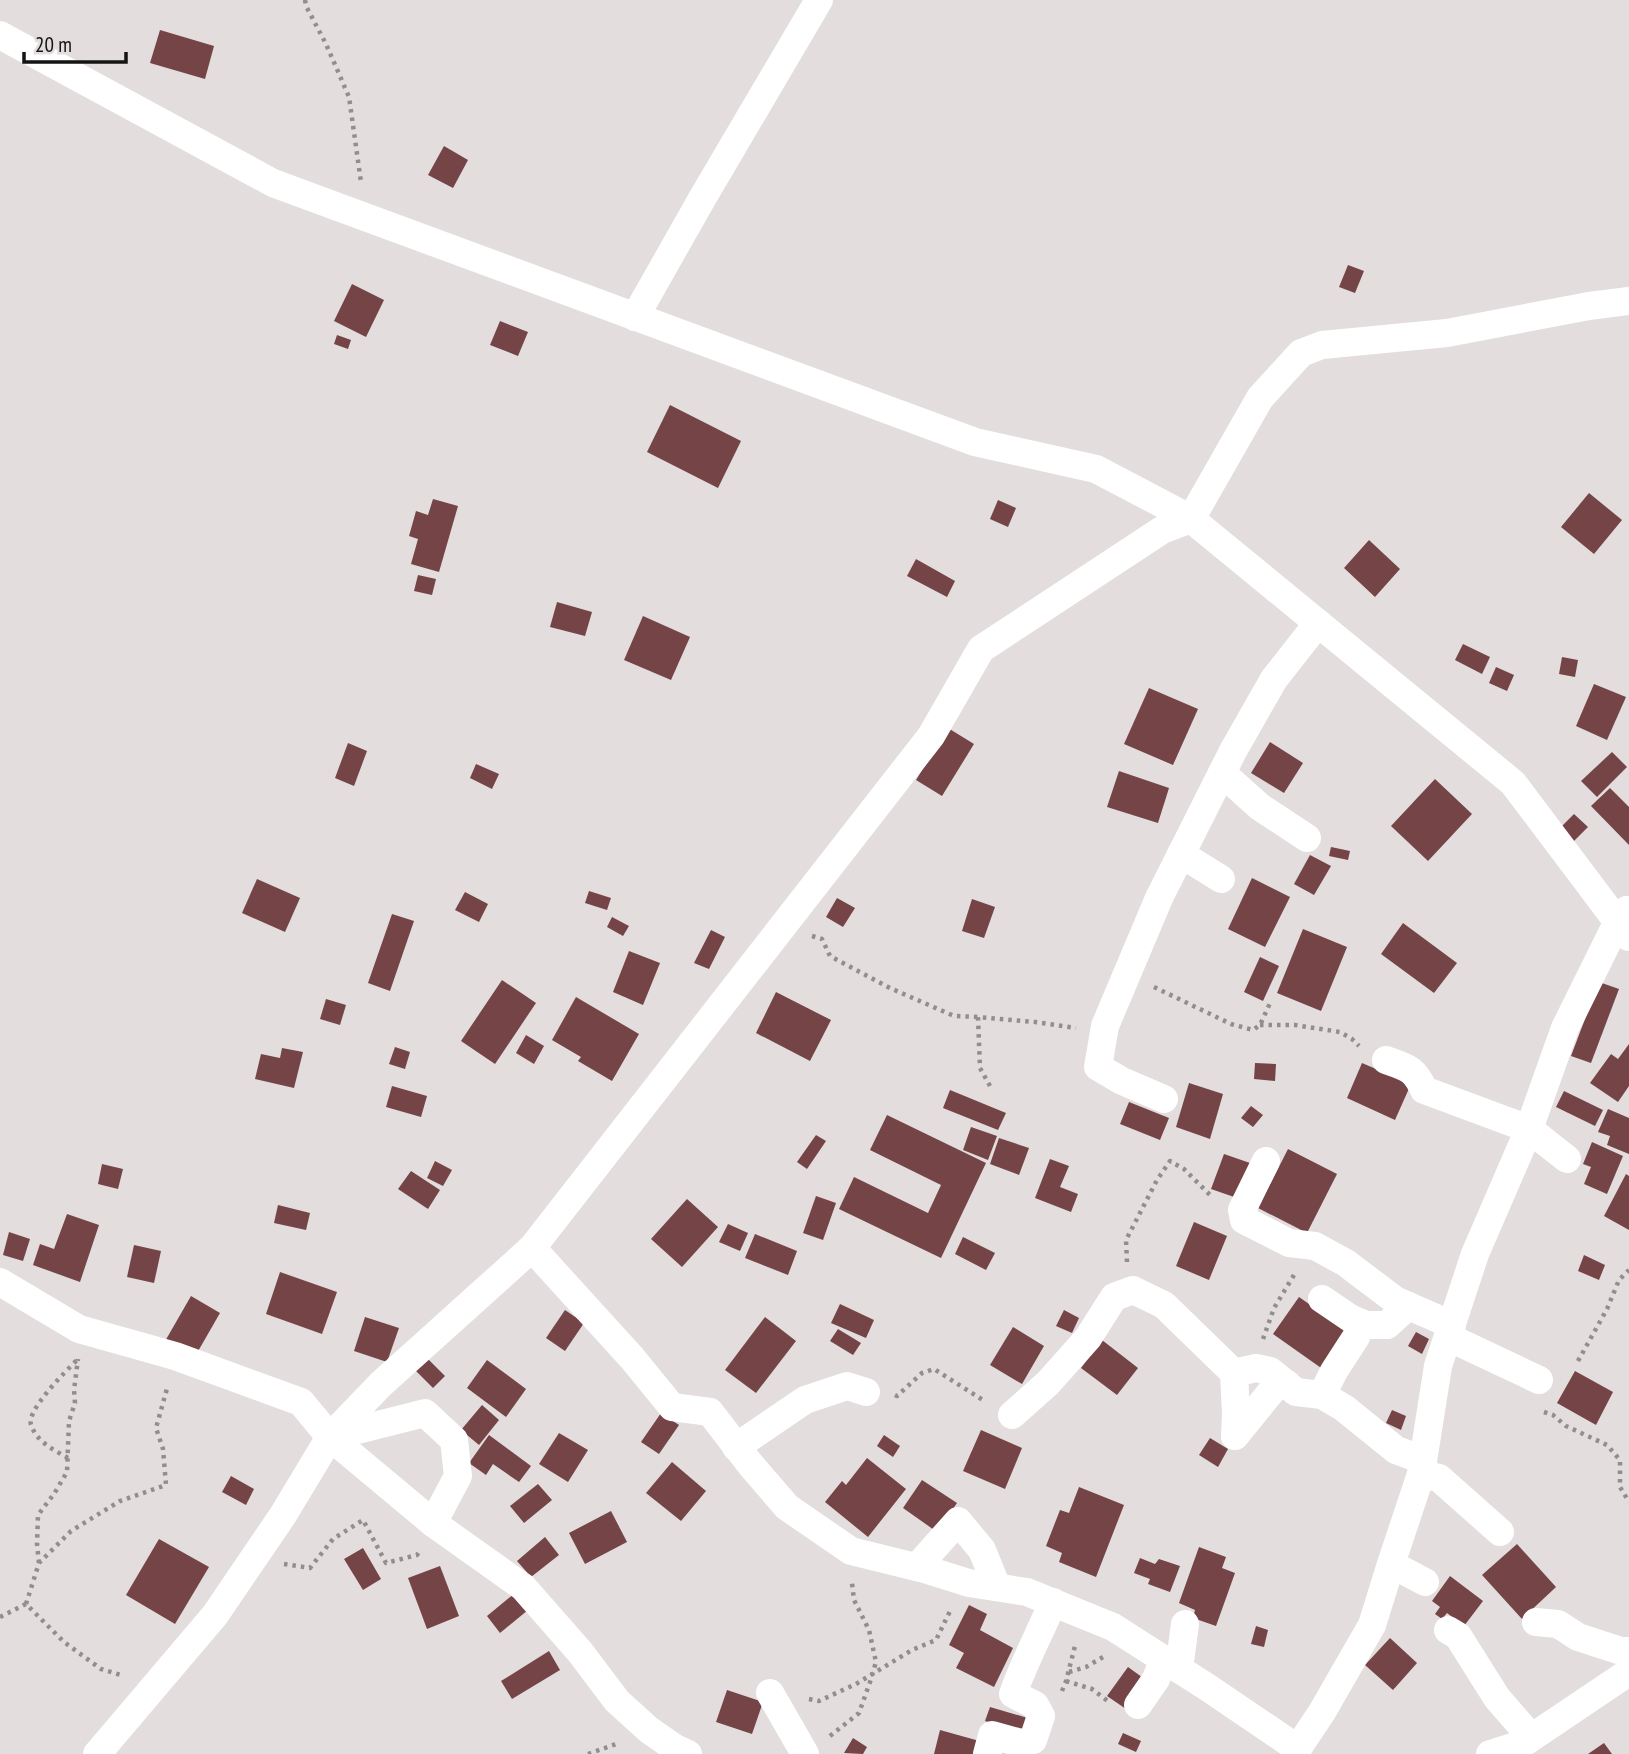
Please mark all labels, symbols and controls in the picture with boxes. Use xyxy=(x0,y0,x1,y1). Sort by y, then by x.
scale bar xyxy=(24,21,126,65)
text: 20 m xyxy=(35,31,72,58)

